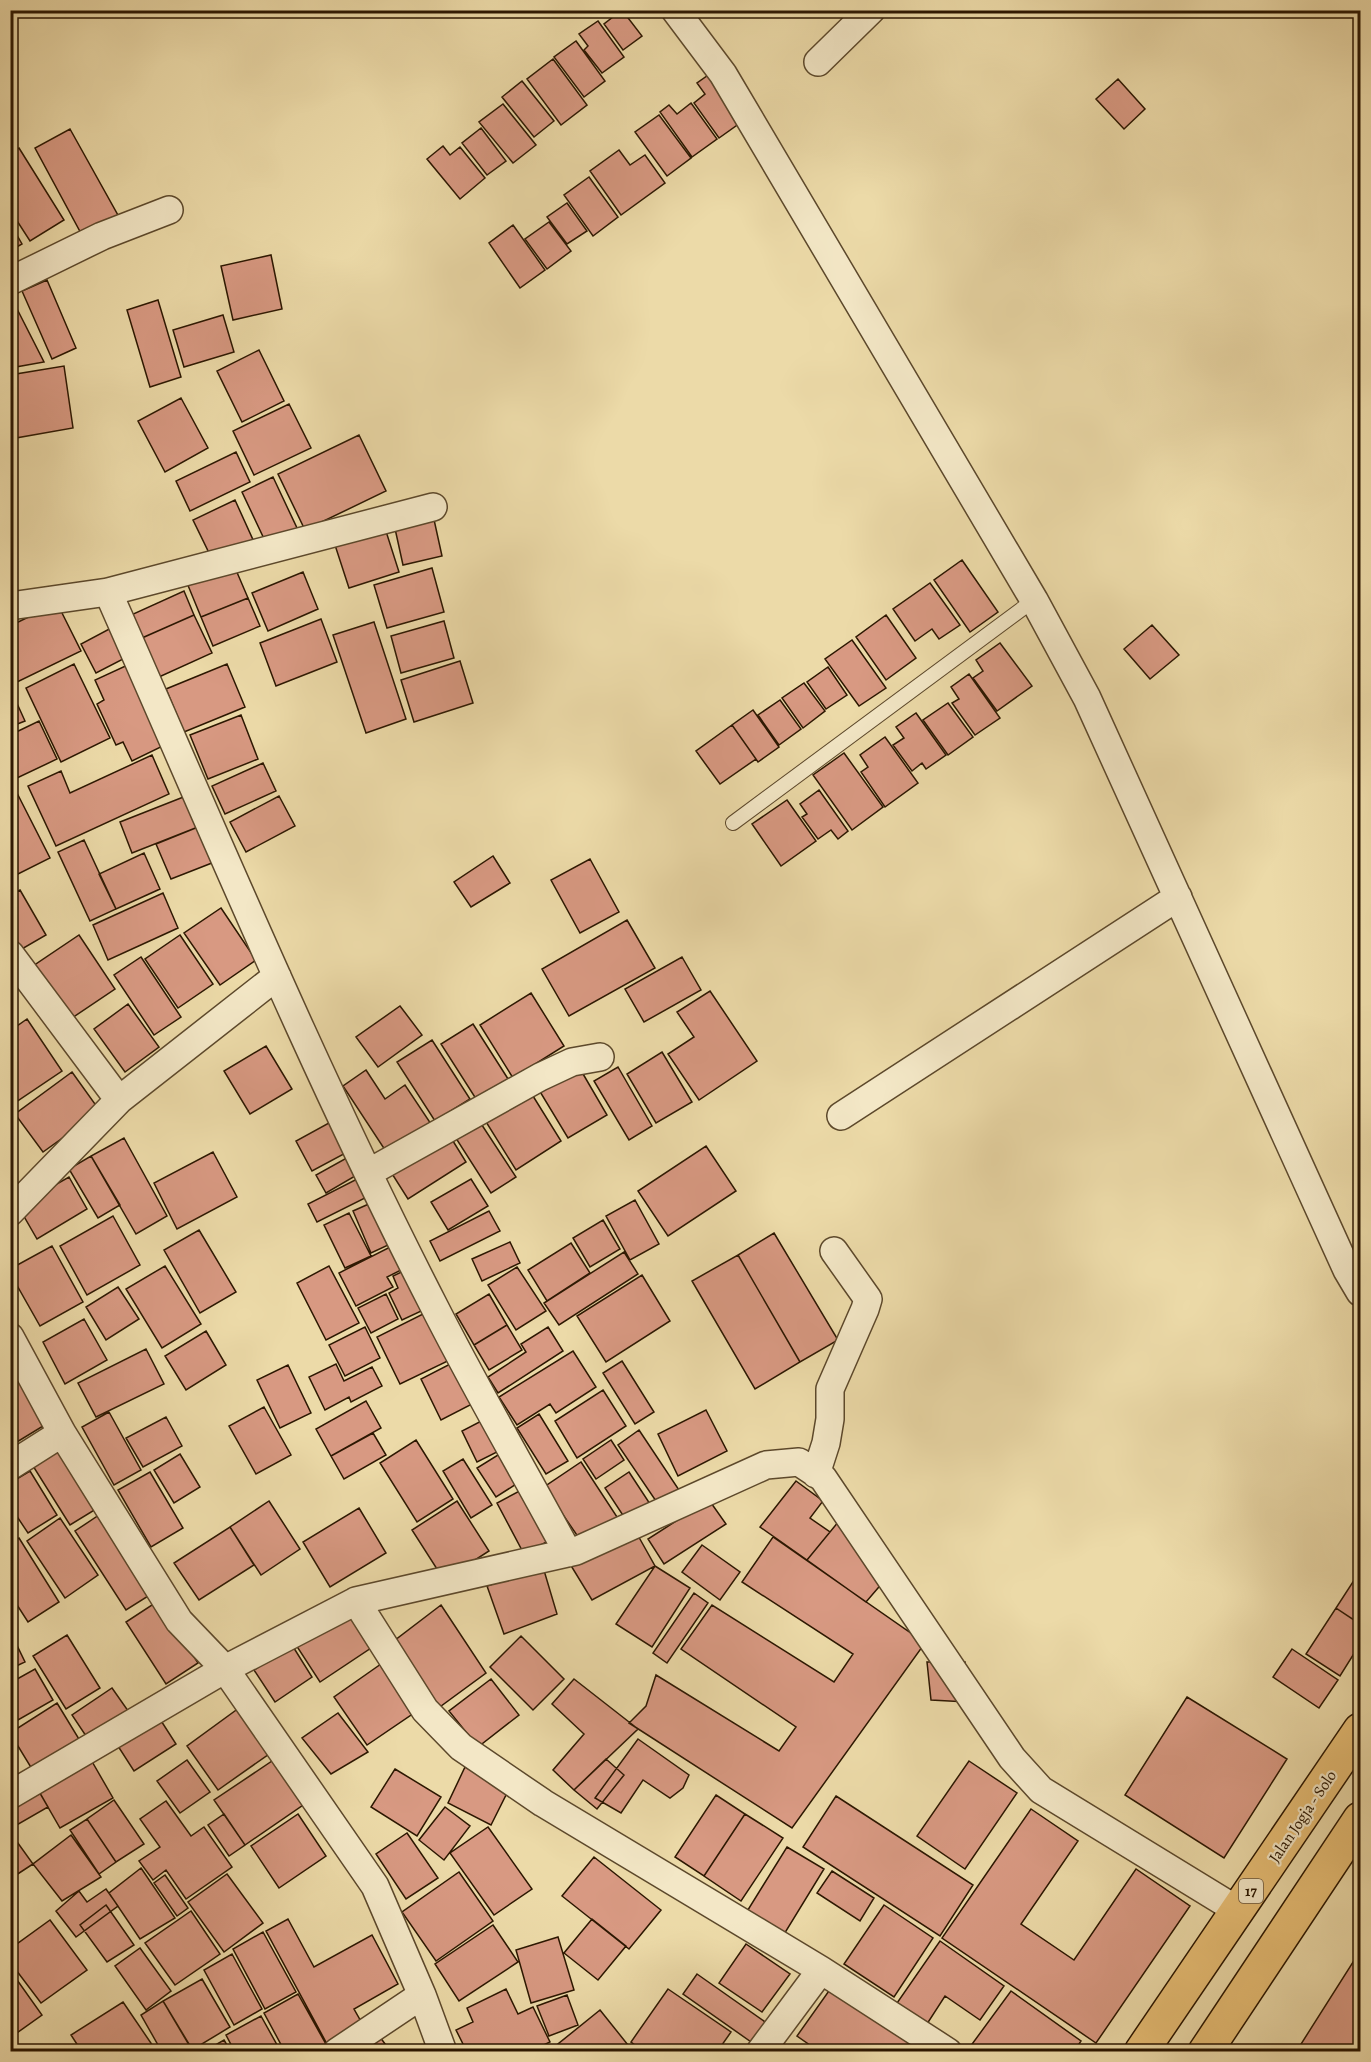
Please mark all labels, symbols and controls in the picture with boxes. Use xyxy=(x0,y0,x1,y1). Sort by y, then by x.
street label: Jalan Jogja - Solo xyxy=(1264,1766,1342,1867)
road number: 17 xyxy=(1239,1879,1263,1903)

